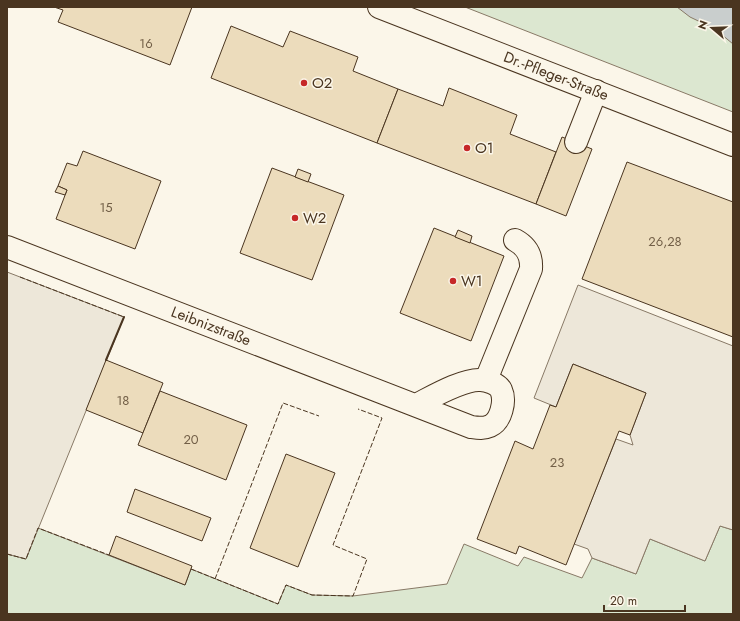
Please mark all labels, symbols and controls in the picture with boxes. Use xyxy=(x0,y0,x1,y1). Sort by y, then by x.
north arrow xyxy=(692,8,732,48)
text: N xyxy=(694,18,712,31)
house number: 16 xyxy=(139,34,153,53)
street label: Dr.-Pfleger-Straße xyxy=(500,46,612,106)
place label: O2 xyxy=(312,72,332,94)
marker: O2 xyxy=(299,78,309,88)
place label: O1 xyxy=(475,137,494,159)
marker: O1 xyxy=(462,143,472,153)
house number: 15 xyxy=(99,198,113,217)
place label: W2 xyxy=(303,207,326,229)
marker: W2 xyxy=(290,213,300,223)
house number: 26,28 xyxy=(648,232,682,251)
place label: W1 xyxy=(461,270,483,292)
marker: W1 xyxy=(448,276,458,286)
street label: Leibnizstraße xyxy=(168,301,254,351)
house number: 18 xyxy=(117,391,129,410)
house number: 20 xyxy=(183,430,199,449)
house number: 23 xyxy=(550,453,564,472)
scale bar xyxy=(604,587,685,613)
text: 20 m xyxy=(610,592,637,610)

